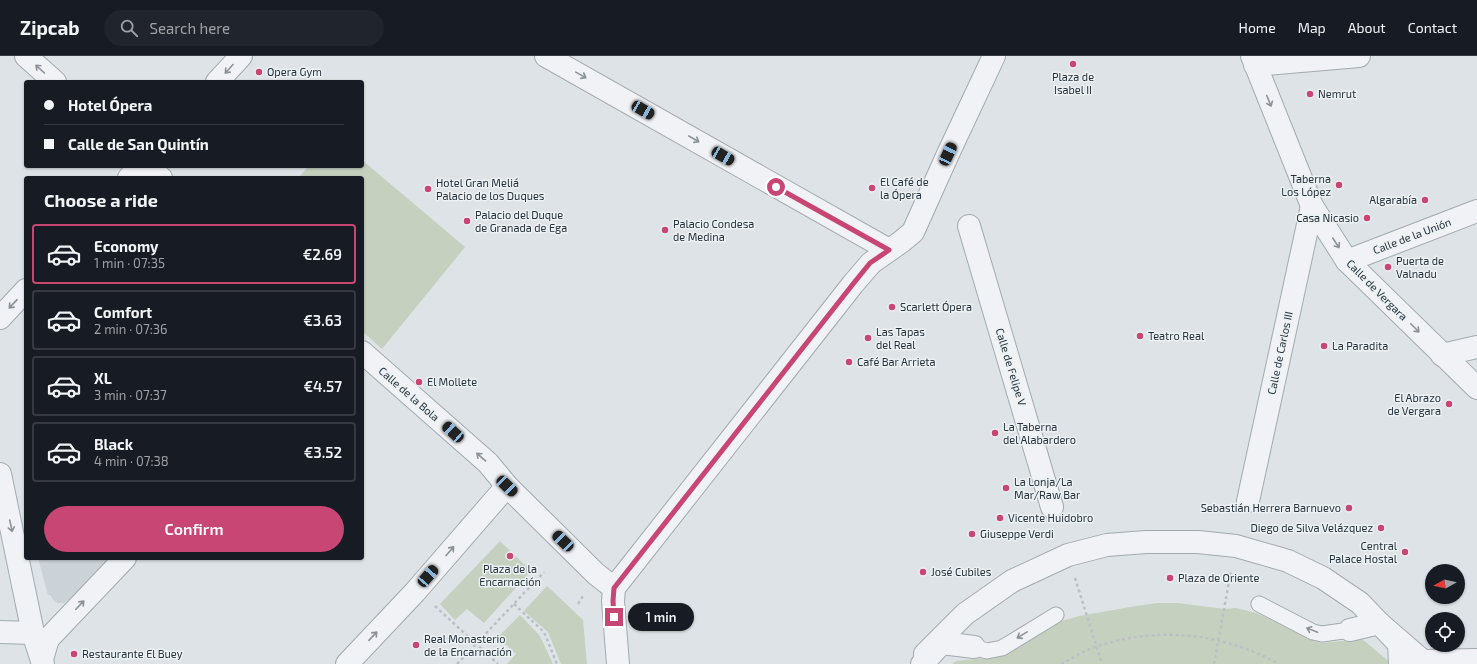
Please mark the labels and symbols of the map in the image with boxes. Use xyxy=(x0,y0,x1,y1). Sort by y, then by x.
marker: Plaza de Isabel II xyxy=(1068,59,1078,69)
one-way arrow xyxy=(224,64,234,74)
one-way arrow xyxy=(36,65,46,74)
place label: Opera Gym xyxy=(267,65,322,78)
marker: Opera Gym xyxy=(254,67,264,77)
place label: Plaza de Isabel II xyxy=(1052,70,1094,96)
one-way arrow xyxy=(574,71,586,79)
place label: Nemrut xyxy=(1318,87,1356,100)
marker: Nemrut xyxy=(1305,89,1315,99)
one-way arrow xyxy=(1266,94,1274,106)
car xyxy=(630,99,656,121)
one-way arrow xyxy=(687,136,699,144)
car xyxy=(937,141,959,167)
car xyxy=(710,145,736,167)
place label: Taberna Los López xyxy=(1281,172,1331,198)
place label: El Café de la Ópera xyxy=(880,175,929,201)
place label: Hotel Gran Meliá Palacio de los Duques xyxy=(436,176,545,202)
route start xyxy=(767,178,785,196)
marker: Taberna Los López xyxy=(1334,180,1344,190)
marker: El Café de la Ópera xyxy=(867,183,877,193)
marker: Hotel Gran Meliá Palacio de los Duques xyxy=(423,184,433,194)
place label: Algarabía xyxy=(1369,193,1417,206)
marker: Algarabía xyxy=(1420,195,1430,205)
place label: Palacio del Duque de Granada de Ega xyxy=(475,208,567,234)
place label: Casa Nicasio xyxy=(1296,211,1359,224)
marker: Casa Nicasio xyxy=(1362,213,1372,223)
street label: Calle de la Unión xyxy=(1371,215,1453,256)
marker: Palacio del Duque de Granada de Ega xyxy=(462,216,472,226)
place label: Palacio Condesa de Medina xyxy=(673,217,754,243)
marker: Palacio Condesa de Medina xyxy=(660,225,670,235)
one-way arrow xyxy=(1332,238,1340,249)
place label: Puerta de Valnadu xyxy=(1396,254,1444,280)
street label: Calle de Vergara xyxy=(1344,257,1410,323)
marker: Puerta de Valnadu xyxy=(1383,262,1393,272)
one-way arrow xyxy=(8,299,18,309)
place label: Scarlett Ópera xyxy=(900,300,972,313)
marker: Scarlett Ópera xyxy=(887,302,897,312)
street label: Calle de Carlos III xyxy=(1264,310,1295,396)
one-way arrow xyxy=(1410,323,1420,333)
place label: Las Tapas del Real xyxy=(876,325,925,351)
street label: Calle de Felipe V xyxy=(993,326,1030,408)
place label: Teatro Real xyxy=(1148,329,1205,342)
marker: Teatro Real xyxy=(1135,331,1145,341)
marker: Las Tapas del Real xyxy=(863,333,873,343)
place label: La Paradita xyxy=(1332,339,1388,352)
marker: La Paradita xyxy=(1319,341,1329,351)
place label: Café Bar Arrieta xyxy=(857,355,936,368)
marker: Café Bar Arrieta xyxy=(844,357,854,367)
street label: Calle de la Bola xyxy=(376,364,442,423)
place label: El Mollete xyxy=(427,375,477,388)
marker: El Mollete xyxy=(414,377,424,387)
place label: El Abrazo de Vergara xyxy=(1387,391,1441,417)
marker: El Abrazo de Vergara xyxy=(1444,399,1454,409)
car xyxy=(440,420,466,444)
place label: La Taberna del Alabardero xyxy=(1003,420,1076,446)
marker: La Taberna del Alabardero xyxy=(990,428,1000,438)
one-way arrow xyxy=(476,452,486,462)
car xyxy=(494,473,520,499)
place label: La Lonja/La Mar/Raw Bar xyxy=(1014,475,1081,501)
marker: La Lonja/La Mar/Raw Bar xyxy=(1001,483,1011,493)
place label: Sebastián Herrera Barnuevo xyxy=(1201,501,1341,514)
marker: Sebastián Herrera Barnuevo xyxy=(1344,503,1354,513)
place label: Vicente Huidobro xyxy=(1008,511,1093,524)
marker: Vicente Huidobro xyxy=(995,513,1005,523)
one-way arrow xyxy=(7,519,15,532)
place label: Diego de Silva Velázquez xyxy=(1251,521,1373,534)
marker: Diego de Silva Velázquez xyxy=(1376,523,1386,533)
place label: Giuseppe Verdi xyxy=(980,527,1054,540)
car xyxy=(550,528,576,554)
marker: Giuseppe Verdi xyxy=(967,529,977,539)
place label: Central Palace Hostal xyxy=(1329,539,1398,565)
one-way arrow xyxy=(445,546,454,557)
marker: Central Palace Hostal xyxy=(1400,547,1410,557)
marker: Plaza de la Encarnación xyxy=(505,551,515,561)
place label: Plaza de la Encarnación xyxy=(479,562,541,588)
car xyxy=(416,563,440,589)
north arrow xyxy=(1425,564,1465,604)
place label: José Cubiles xyxy=(931,565,992,578)
marker: José Cubiles xyxy=(918,567,928,577)
place label: Plaza de Oriente xyxy=(1178,571,1260,584)
marker: Plaza de Oriente xyxy=(1165,573,1175,583)
one-way arrow xyxy=(75,600,85,610)
callout: 1 min xyxy=(628,603,694,631)
route end xyxy=(605,608,623,626)
one-way arrow xyxy=(1306,626,1318,634)
one-way arrow xyxy=(369,631,378,641)
one-way arrow xyxy=(1017,631,1028,639)
place label: Real Monasterio de la Encarnación xyxy=(424,632,512,658)
marker: Real Monasterio de la Encarnación xyxy=(411,640,421,650)
place label: Restaurante El Buey xyxy=(82,647,183,660)
marker: Restaurante El Buey xyxy=(69,649,79,659)

